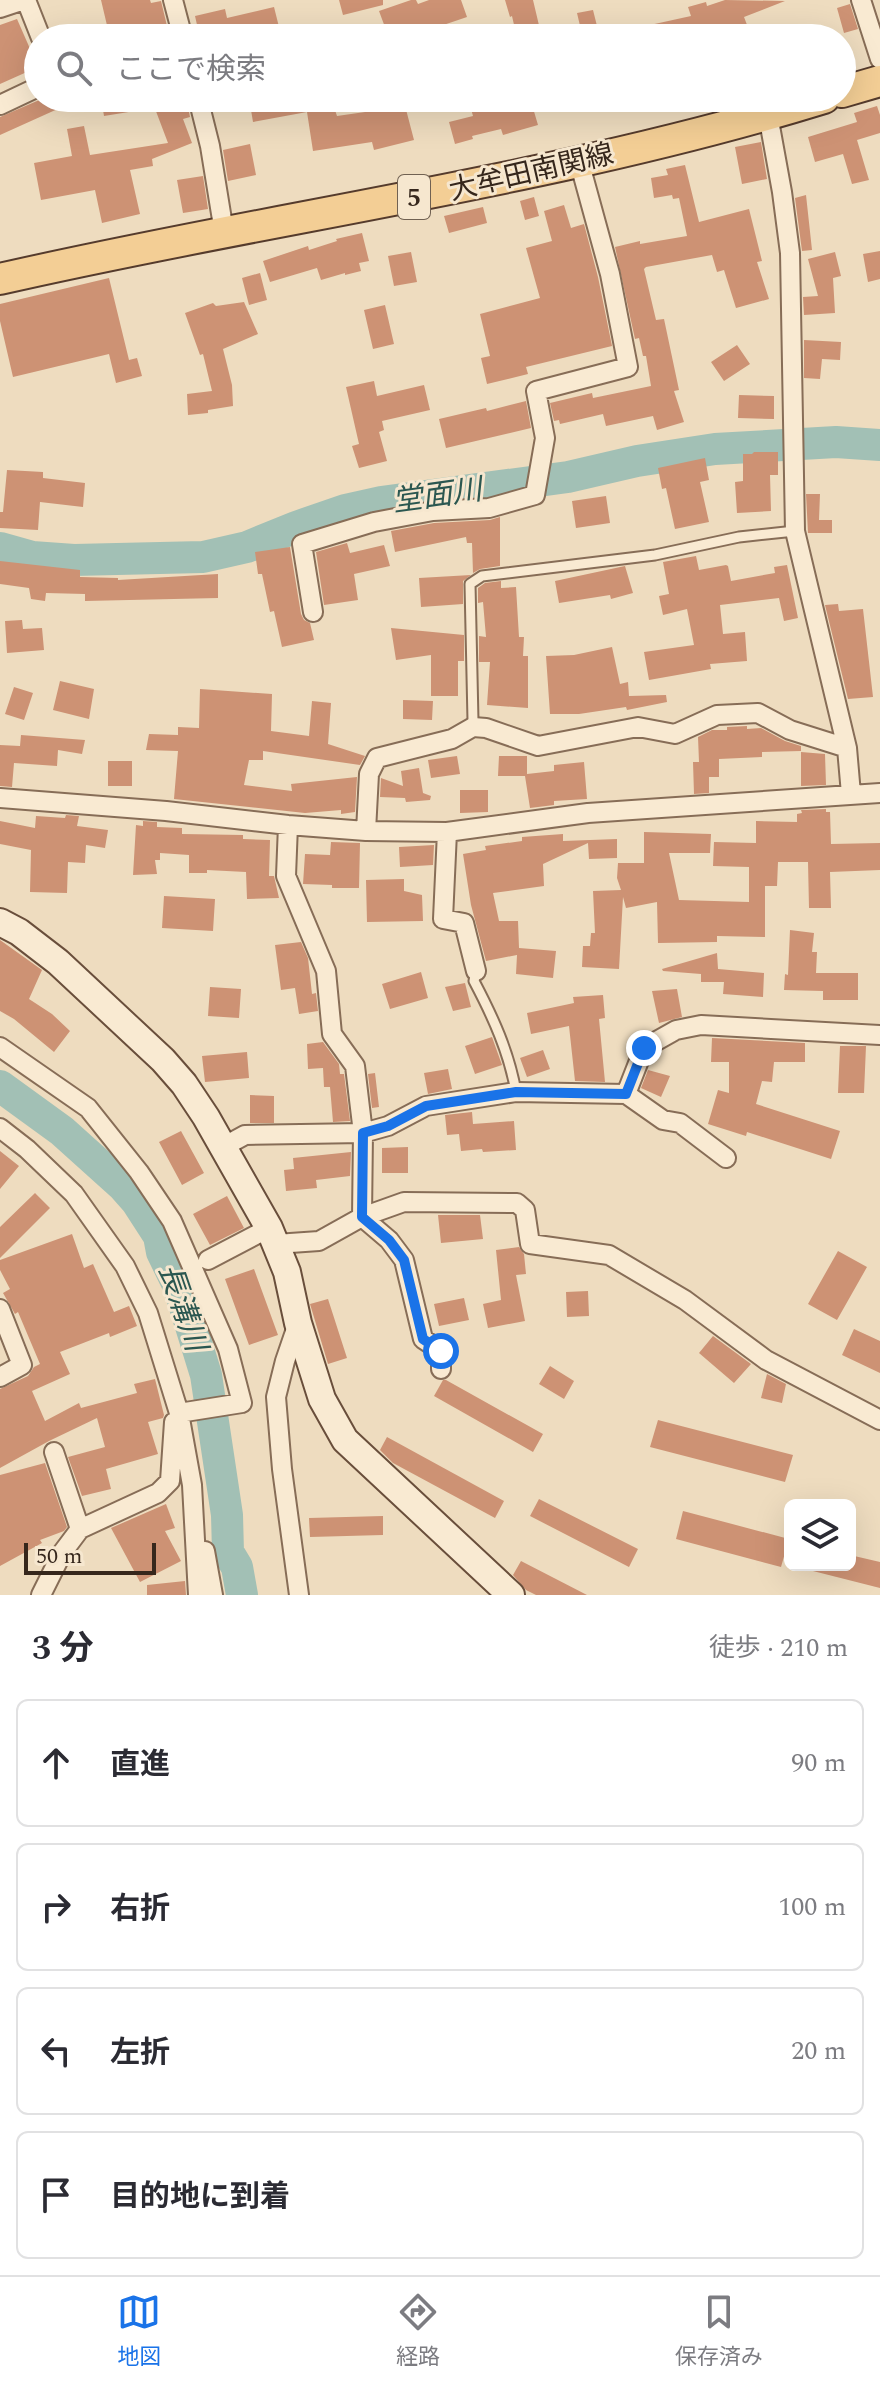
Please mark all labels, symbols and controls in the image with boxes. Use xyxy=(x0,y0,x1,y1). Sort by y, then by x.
search box xyxy=(24,24,856,112)
icon: search xyxy=(52,46,96,90)
text: ここで検索 xyxy=(116,47,266,93)
street label: 大牟田南関線 xyxy=(445,133,618,212)
road number: 5 xyxy=(398,175,430,219)
water label: 堂面川 xyxy=(389,467,488,525)
route end xyxy=(626,1030,662,1066)
water label: 長溝川 xyxy=(146,1257,219,1360)
route start xyxy=(423,1333,459,1369)
map controls xyxy=(784,1499,856,1571)
button: layers xyxy=(784,1499,856,1571)
scale bar xyxy=(24,1539,156,1575)
text: 50 m xyxy=(36,1540,82,1573)
text: 3 分 xyxy=(32,1623,94,1675)
text: 徒歩 · 210 m xyxy=(709,1628,848,1668)
icon: ahead xyxy=(34,1741,78,1785)
text: 直進 xyxy=(110,1742,170,1788)
text: 90 m xyxy=(791,1743,846,1783)
icon: right xyxy=(34,1885,78,1929)
text: 右折 xyxy=(110,1886,170,1932)
text: 100 m xyxy=(778,1887,846,1927)
icon: left xyxy=(34,2029,78,2073)
text: 左折 xyxy=(110,2030,170,2076)
text: 20 m xyxy=(791,2031,846,2071)
icon: arrive xyxy=(34,2173,78,2217)
text: 目的地に到着 xyxy=(110,2174,290,2220)
tab: 地図 xyxy=(117,2290,161,2374)
tab: 経路 xyxy=(396,2290,440,2374)
tab: 保存済み xyxy=(675,2290,763,2374)

